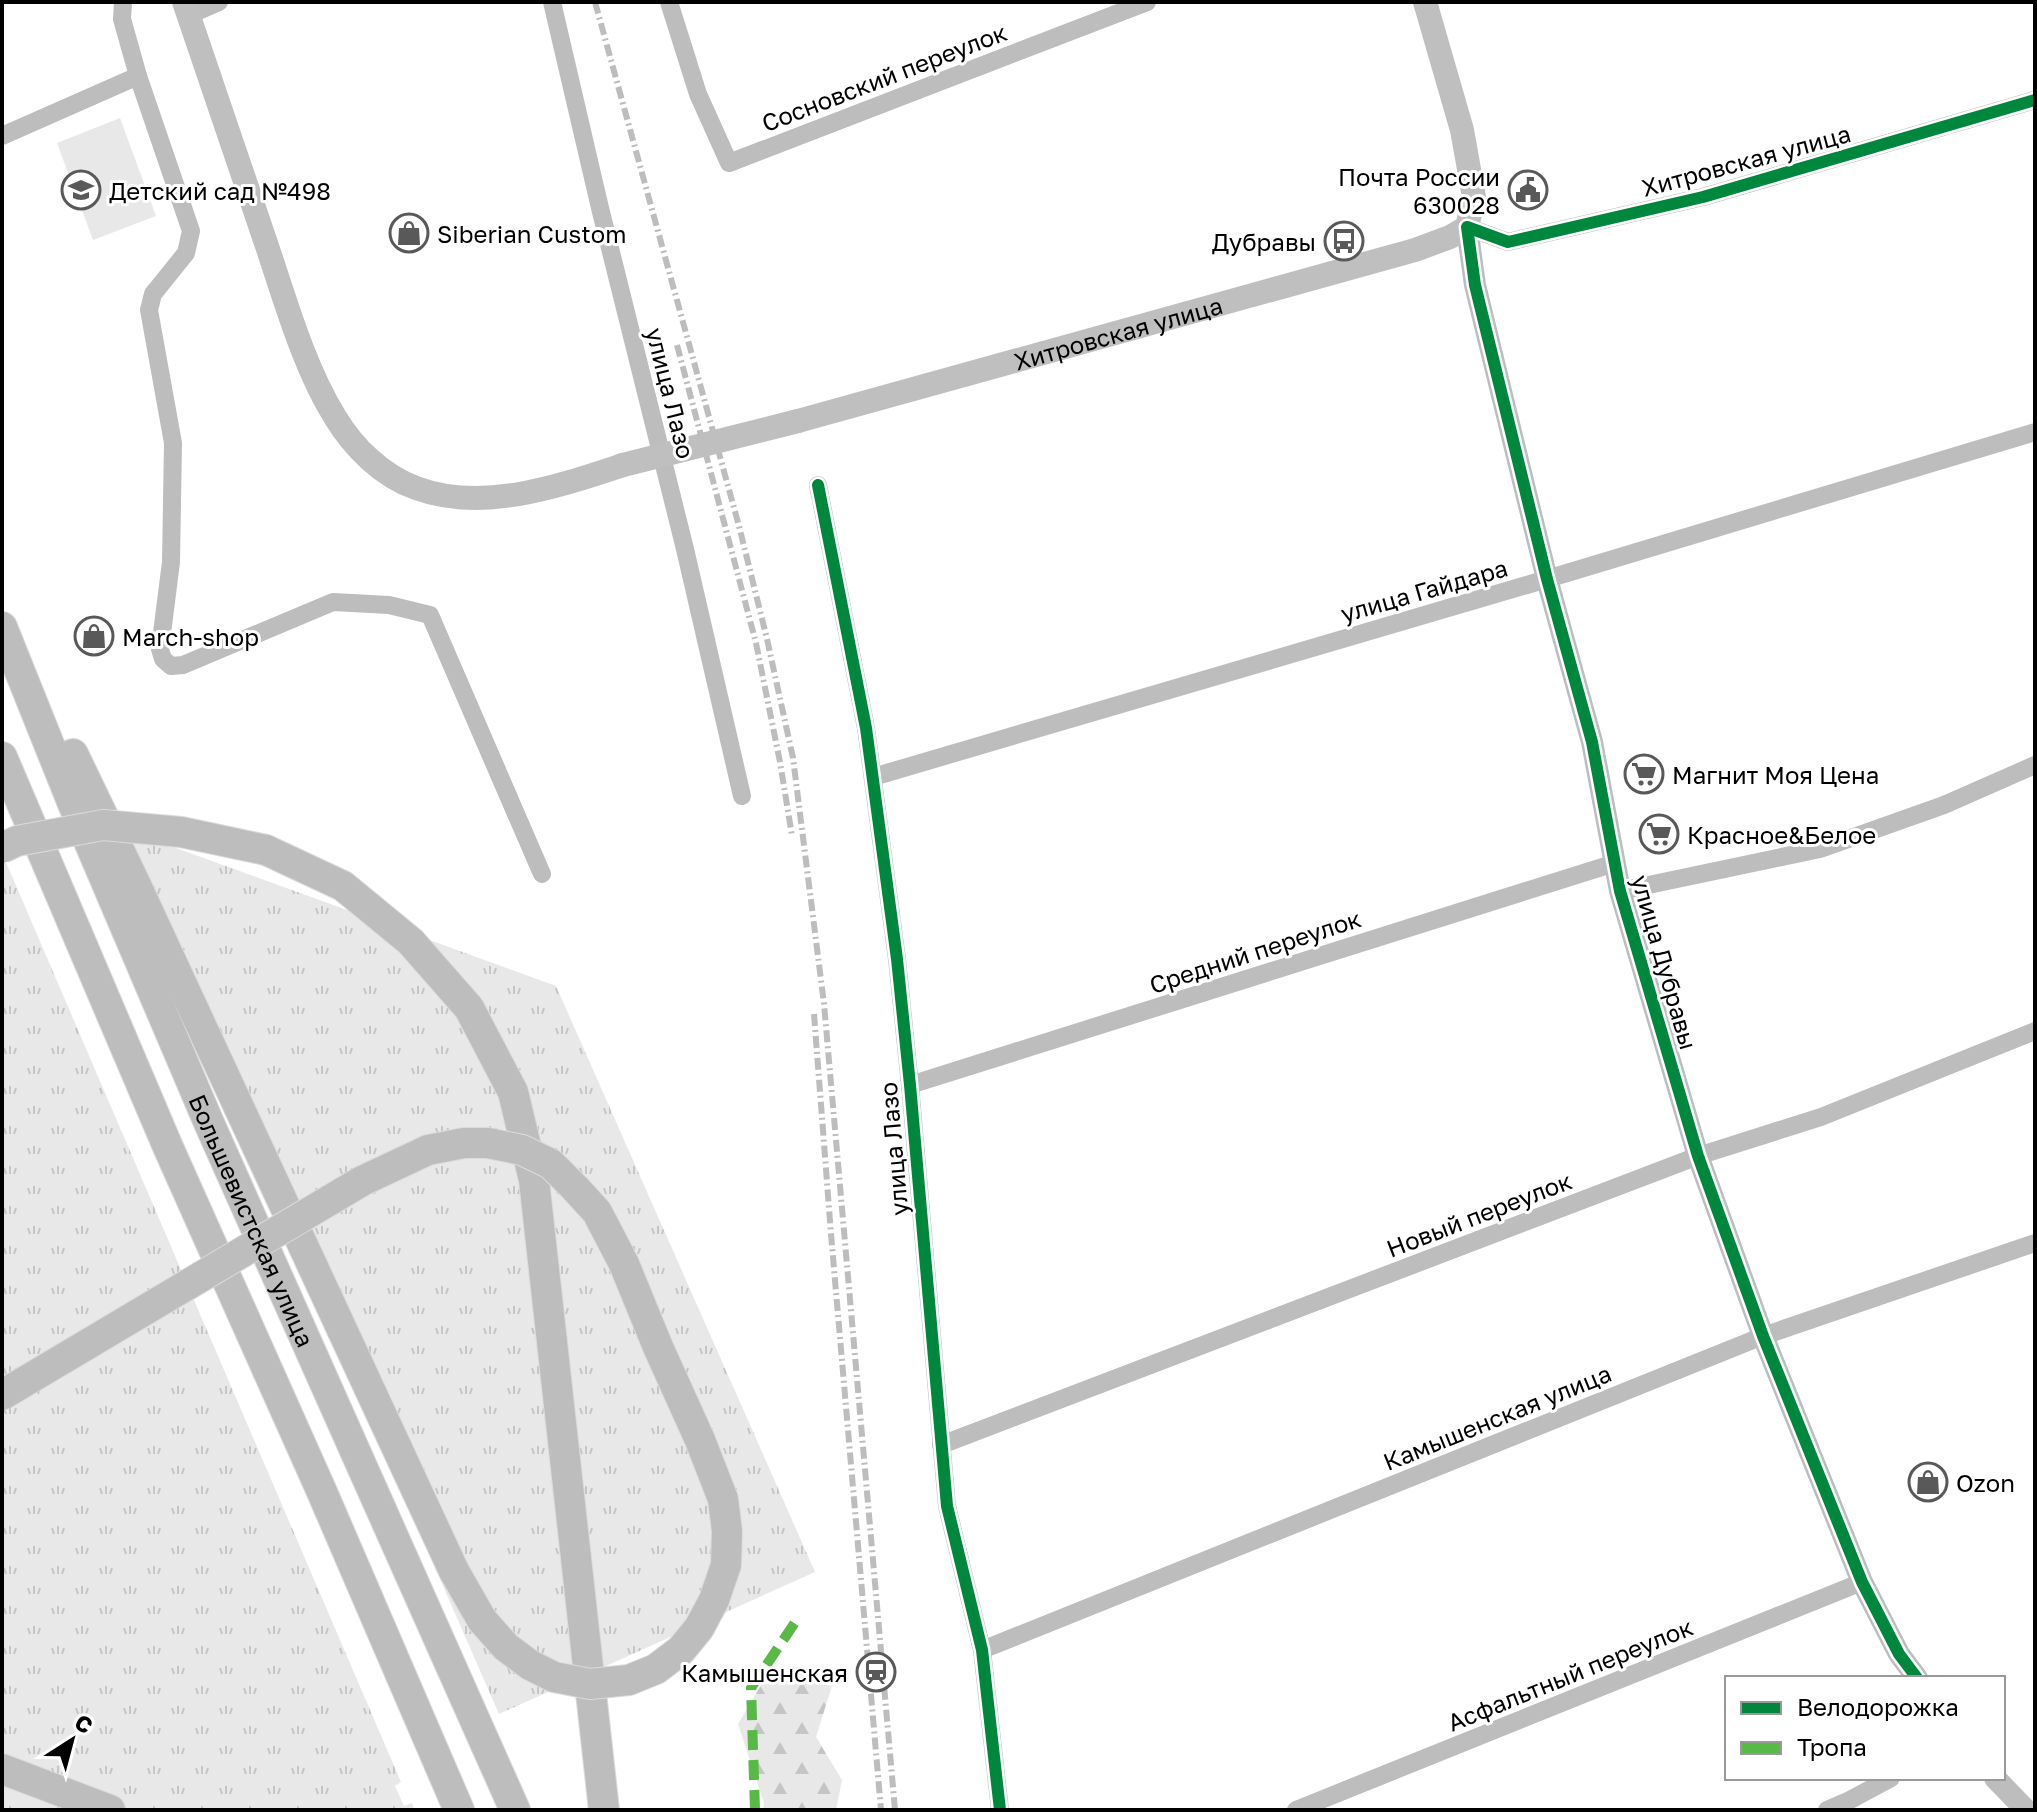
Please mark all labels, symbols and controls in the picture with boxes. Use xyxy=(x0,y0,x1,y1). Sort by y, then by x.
street label: Сосновский переулок xyxy=(757,17,1011,137)
street label: Хитровская улица xyxy=(1638,118,1854,202)
place label: Почта России 630028 xyxy=(1338,162,1500,219)
school or university icon: Детский сад №498 xyxy=(60,169,102,211)
public building icon: Почта России 630028 xyxy=(1507,169,1549,211)
place label: Детский сад №498 xyxy=(109,176,331,205)
shop icon: Siberian Custom xyxy=(388,212,430,254)
place label: Siberian Custom xyxy=(437,219,626,248)
bus stop icon: Дубравы xyxy=(1323,220,1365,262)
place label: Дубравы xyxy=(1212,227,1316,256)
street label: Хитровская улица xyxy=(1010,290,1226,375)
street label: улица Лазо xyxy=(641,324,701,462)
street label: улица Гайдара xyxy=(1337,552,1511,628)
shop icon: March-shop xyxy=(73,615,115,657)
place label: March-shop xyxy=(122,622,259,651)
supermarket icon: Магнит Моя Цена xyxy=(1623,753,1665,795)
place label: Магнит Моя Цена xyxy=(1672,760,1879,789)
supermarket icon: Красное&Белое xyxy=(1638,813,1680,855)
place label: Красное&Белое xyxy=(1687,820,1876,849)
street label: улица Дубравы xyxy=(1626,871,1704,1053)
street label: Средний переулок xyxy=(1145,903,1365,999)
street label: улица Лазо xyxy=(873,1081,913,1217)
street label: Большевистская улица xyxy=(184,1090,321,1351)
street label: Новый переулок xyxy=(1382,1165,1576,1263)
street label: Камышенская улица xyxy=(1379,1358,1615,1476)
shop icon: Ozon xyxy=(1907,1461,1949,1503)
place label: Ozon xyxy=(1956,1468,2015,1497)
street label: Асфальтный переулок xyxy=(1443,1611,1697,1737)
station icon: Камышенская xyxy=(855,1651,897,1693)
place label: Камышенская xyxy=(681,1658,848,1687)
legend xyxy=(1725,1676,2005,1780)
text: Велодорожка xyxy=(1797,1692,1959,1721)
north arrow xyxy=(32,1700,112,1780)
text: С xyxy=(70,1708,98,1739)
text: Тропа xyxy=(1797,1732,1867,1761)

